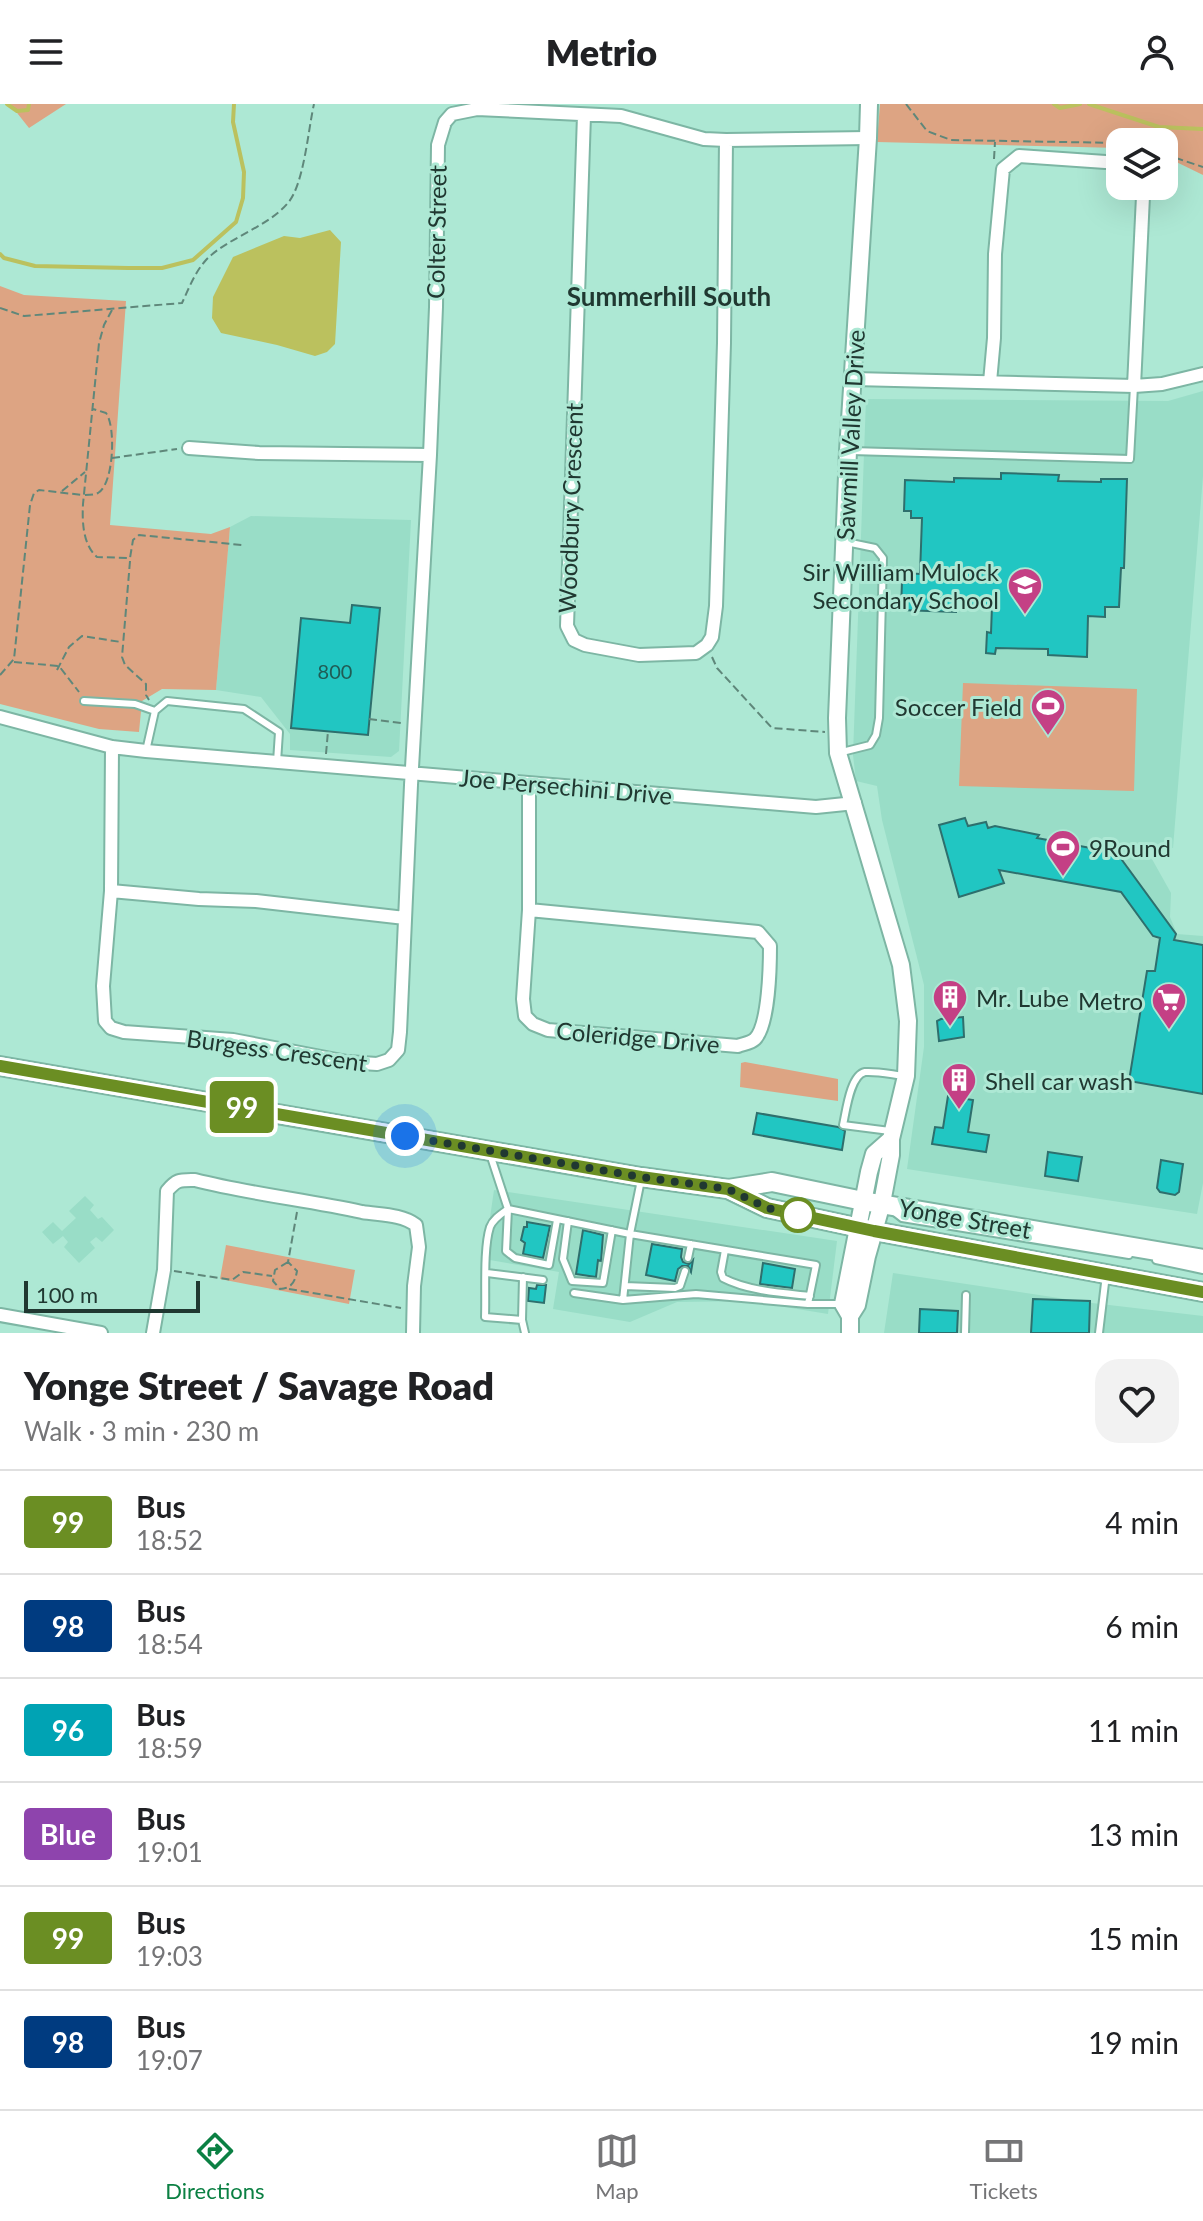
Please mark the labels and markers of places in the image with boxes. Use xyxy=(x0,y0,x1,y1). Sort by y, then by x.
place label: Sir William Mulock Secondary School xyxy=(802,557,1000,614)
school or university icon: Sir William Mulock Secondary School xyxy=(1006,566,1044,616)
sports icon: Soccer Field xyxy=(1029,687,1067,737)
place label: Soccer Field xyxy=(895,692,1022,721)
sports icon: 9Round xyxy=(1044,828,1082,878)
place label: 9Round xyxy=(1089,833,1171,862)
building icon: Mr. Lube xyxy=(931,978,969,1028)
supermarket icon: Metro xyxy=(1150,981,1188,1031)
place label: Mr. Lube xyxy=(976,983,1069,1012)
place label: Metro xyxy=(1078,986,1143,1015)
building icon: Shell car wash xyxy=(940,1061,978,1111)
place label: Shell car wash xyxy=(985,1066,1133,1095)
unlabelled marker xyxy=(781,1198,815,1232)

